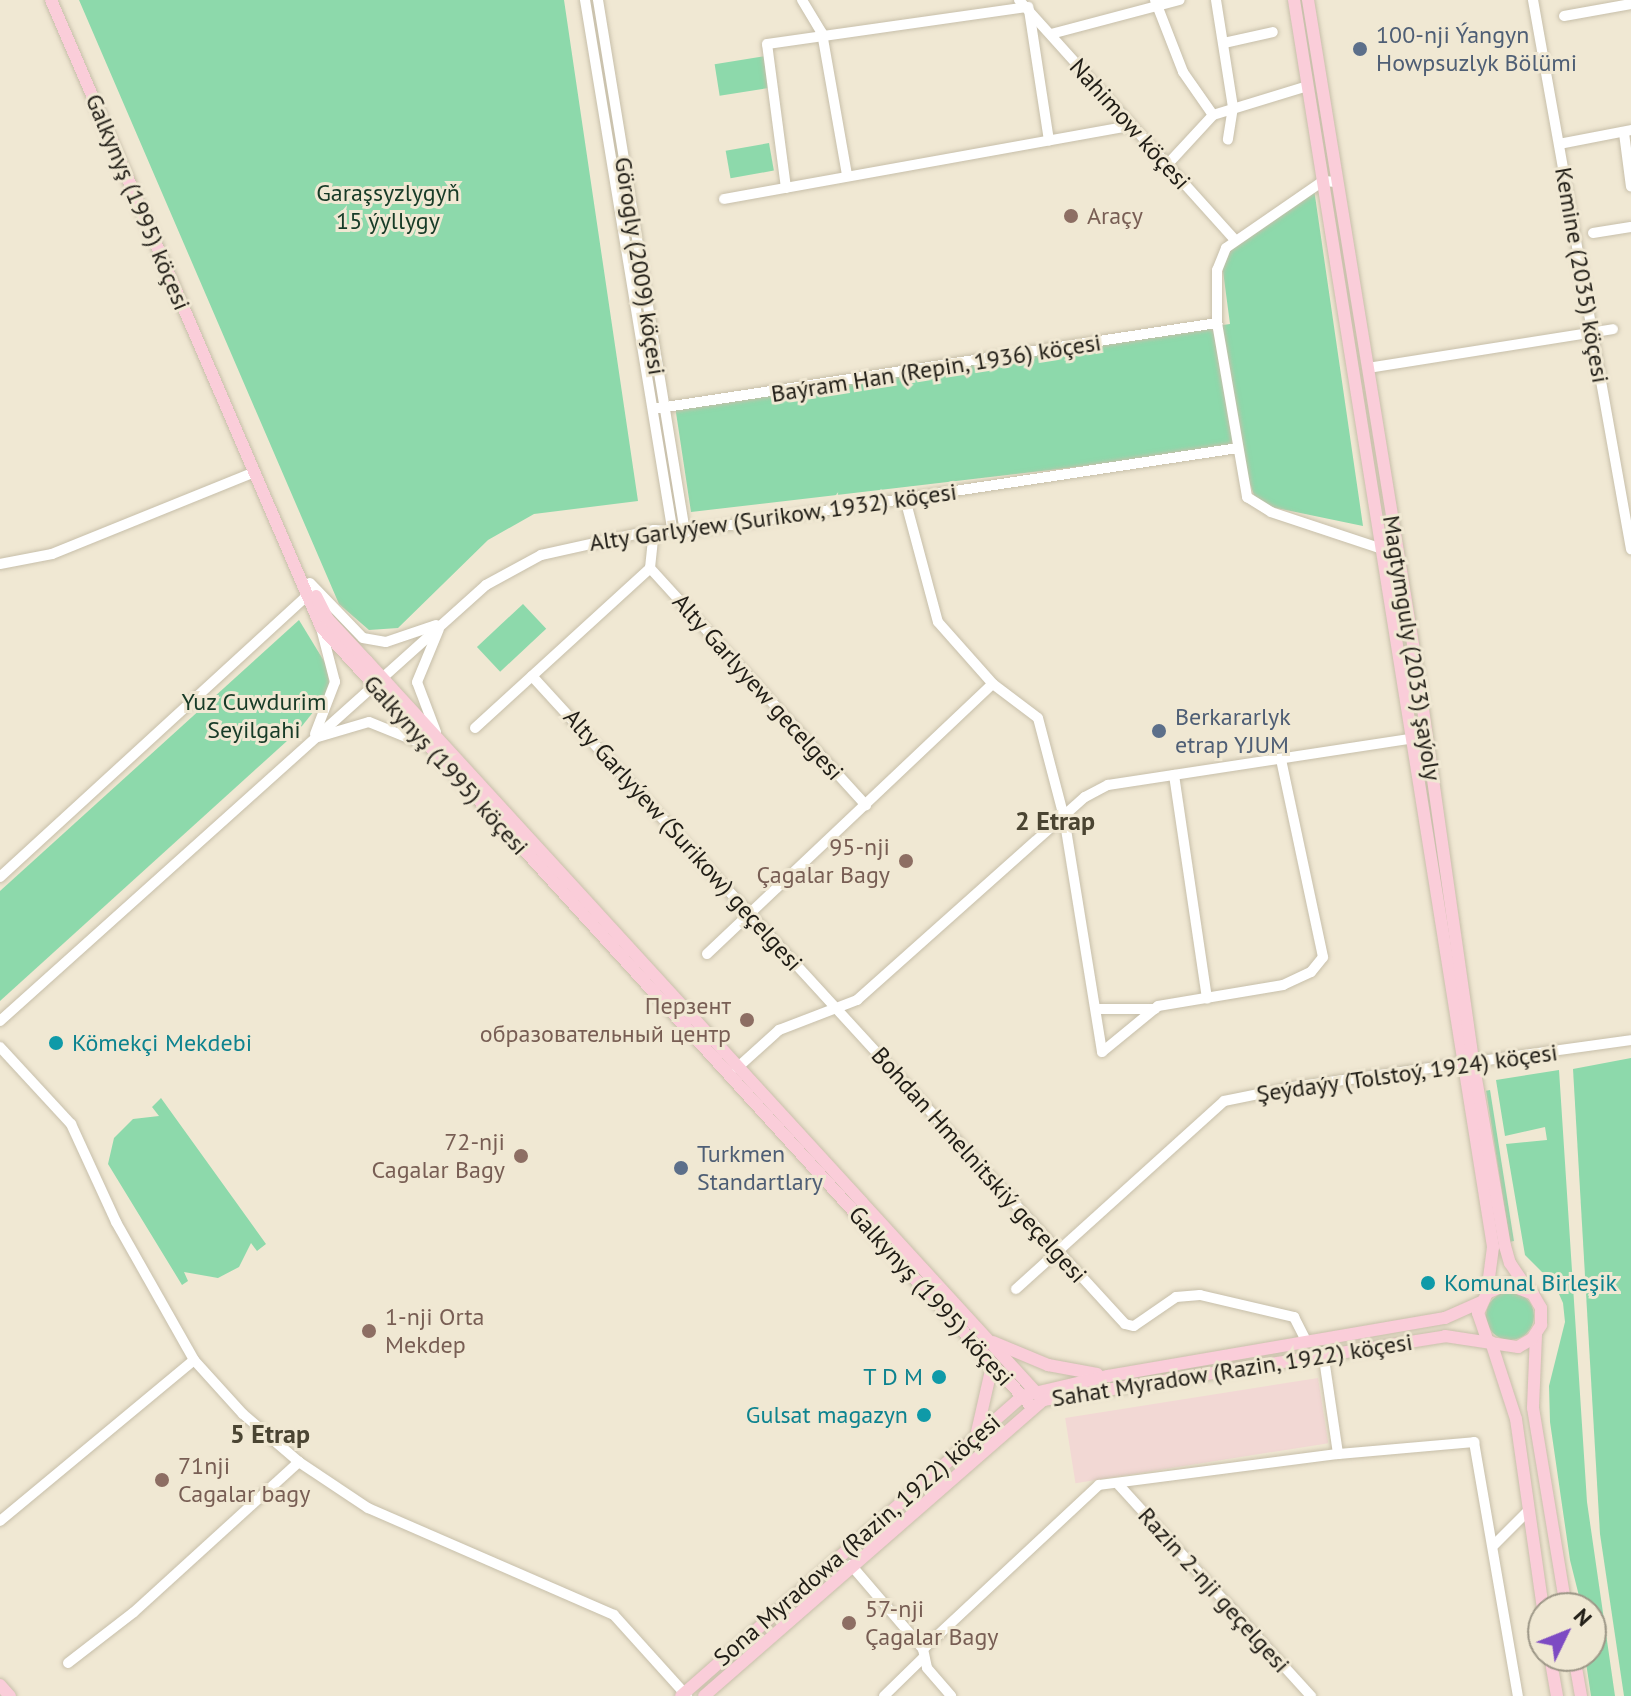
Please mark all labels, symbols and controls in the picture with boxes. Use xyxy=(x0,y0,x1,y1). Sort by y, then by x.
place label: 100-nji Ýangyn Howpsuzlyk Bölümi xyxy=(1376,21,1578,77)
marker: 100-nji Ýangyn Howpsuzlyk Bölümi xyxy=(1351,40,1369,58)
street label: Nahimow köçesi xyxy=(1063,52,1197,196)
street label: Galkynyş (1995) köçesi xyxy=(79,90,197,314)
street label: Görogly (2009) köçesi xyxy=(608,154,672,378)
street label: Kemine (2035) köçesi xyxy=(1549,165,1615,385)
park label: Garaşsyzlygyň 15 ýyllygy xyxy=(316,179,460,235)
place label: Araçy xyxy=(1087,202,1143,230)
marker: Araçy xyxy=(1062,207,1080,225)
street label: Baýram Han (Repin, 1936) köçesi xyxy=(768,328,1104,408)
street label: Alty Garlyýew (Surikow, 1932) köçesi xyxy=(586,477,960,557)
street label: Magtymguly (2033) şaýoly xyxy=(1377,513,1447,783)
street label: Alty Garlyyew gecelgesi xyxy=(666,587,850,787)
street label: Galkynyş (1995) köçesi xyxy=(358,669,534,861)
park label: Yuz Cuwdurim Seyilgahi xyxy=(181,688,327,744)
street label: Alty Garlyýew (Surikow) geçelgesi xyxy=(557,702,809,978)
place label: Berkararlyk etrap YJUM xyxy=(1175,703,1291,759)
marker: Berkararlyk etrap YJUM xyxy=(1150,722,1168,740)
district label: 2 Etrap xyxy=(1015,805,1095,837)
place label: 95-nji Çagalar Bagy xyxy=(757,833,890,889)
marker: 95-nji Çagalar Bagy xyxy=(897,852,915,870)
place label: Перзент образовательный центр xyxy=(480,992,731,1048)
marker: Перзент образовательный центр xyxy=(738,1011,756,1029)
place label: Kömekçi Mekdebi xyxy=(72,1029,252,1057)
marker: Kömekçi Mekdebi xyxy=(47,1034,65,1052)
street label: Şeýdaýy (Tolstoý, 1924) köçesi xyxy=(1253,1037,1561,1109)
street label: Bohdan Hmelnitskiý geçelgesi xyxy=(865,1041,1093,1289)
place label: 72-nji Cagalar Bagy xyxy=(372,1128,505,1184)
place label: Turkmen Standartlary xyxy=(697,1140,823,1196)
marker: 72-nji Cagalar Bagy xyxy=(512,1147,530,1165)
marker: Turkmen Standartlary xyxy=(672,1159,690,1177)
street label: Galkynyş (1995) köçesi xyxy=(843,1200,1019,1392)
place label: Komunal Birleşik xyxy=(1444,1269,1617,1297)
marker: Komunal Birleşik xyxy=(1419,1274,1437,1292)
place label: 1-nji Orta Mekdep xyxy=(385,1303,484,1359)
marker: 1-nji Orta Mekdep xyxy=(360,1322,378,1340)
street label: Sahat Myradow (Razin, 1922) köçesi xyxy=(1048,1327,1416,1413)
place label: T D M xyxy=(862,1363,923,1391)
marker: T D M xyxy=(930,1368,948,1386)
place label: Gulsat magazyn xyxy=(746,1401,908,1429)
marker: Gulsat magazyn xyxy=(915,1406,933,1424)
street label: Sona Myradowa (Razin, 1922) köçesi xyxy=(707,1407,1007,1673)
district label: 5 Etrap xyxy=(230,1418,310,1450)
place label: 71nji Cagalar bagy xyxy=(178,1452,310,1508)
marker: 71nji Cagalar bagy xyxy=(153,1471,171,1489)
street label: Razin 2-nji geçelgesi xyxy=(1132,1501,1296,1679)
north arrow xyxy=(1527,1592,1607,1672)
place label: 57-nji Çagalar Bagy xyxy=(865,1595,998,1651)
text: N xyxy=(1568,1602,1598,1632)
marker: 57-nji Çagalar Bagy xyxy=(840,1614,858,1632)

